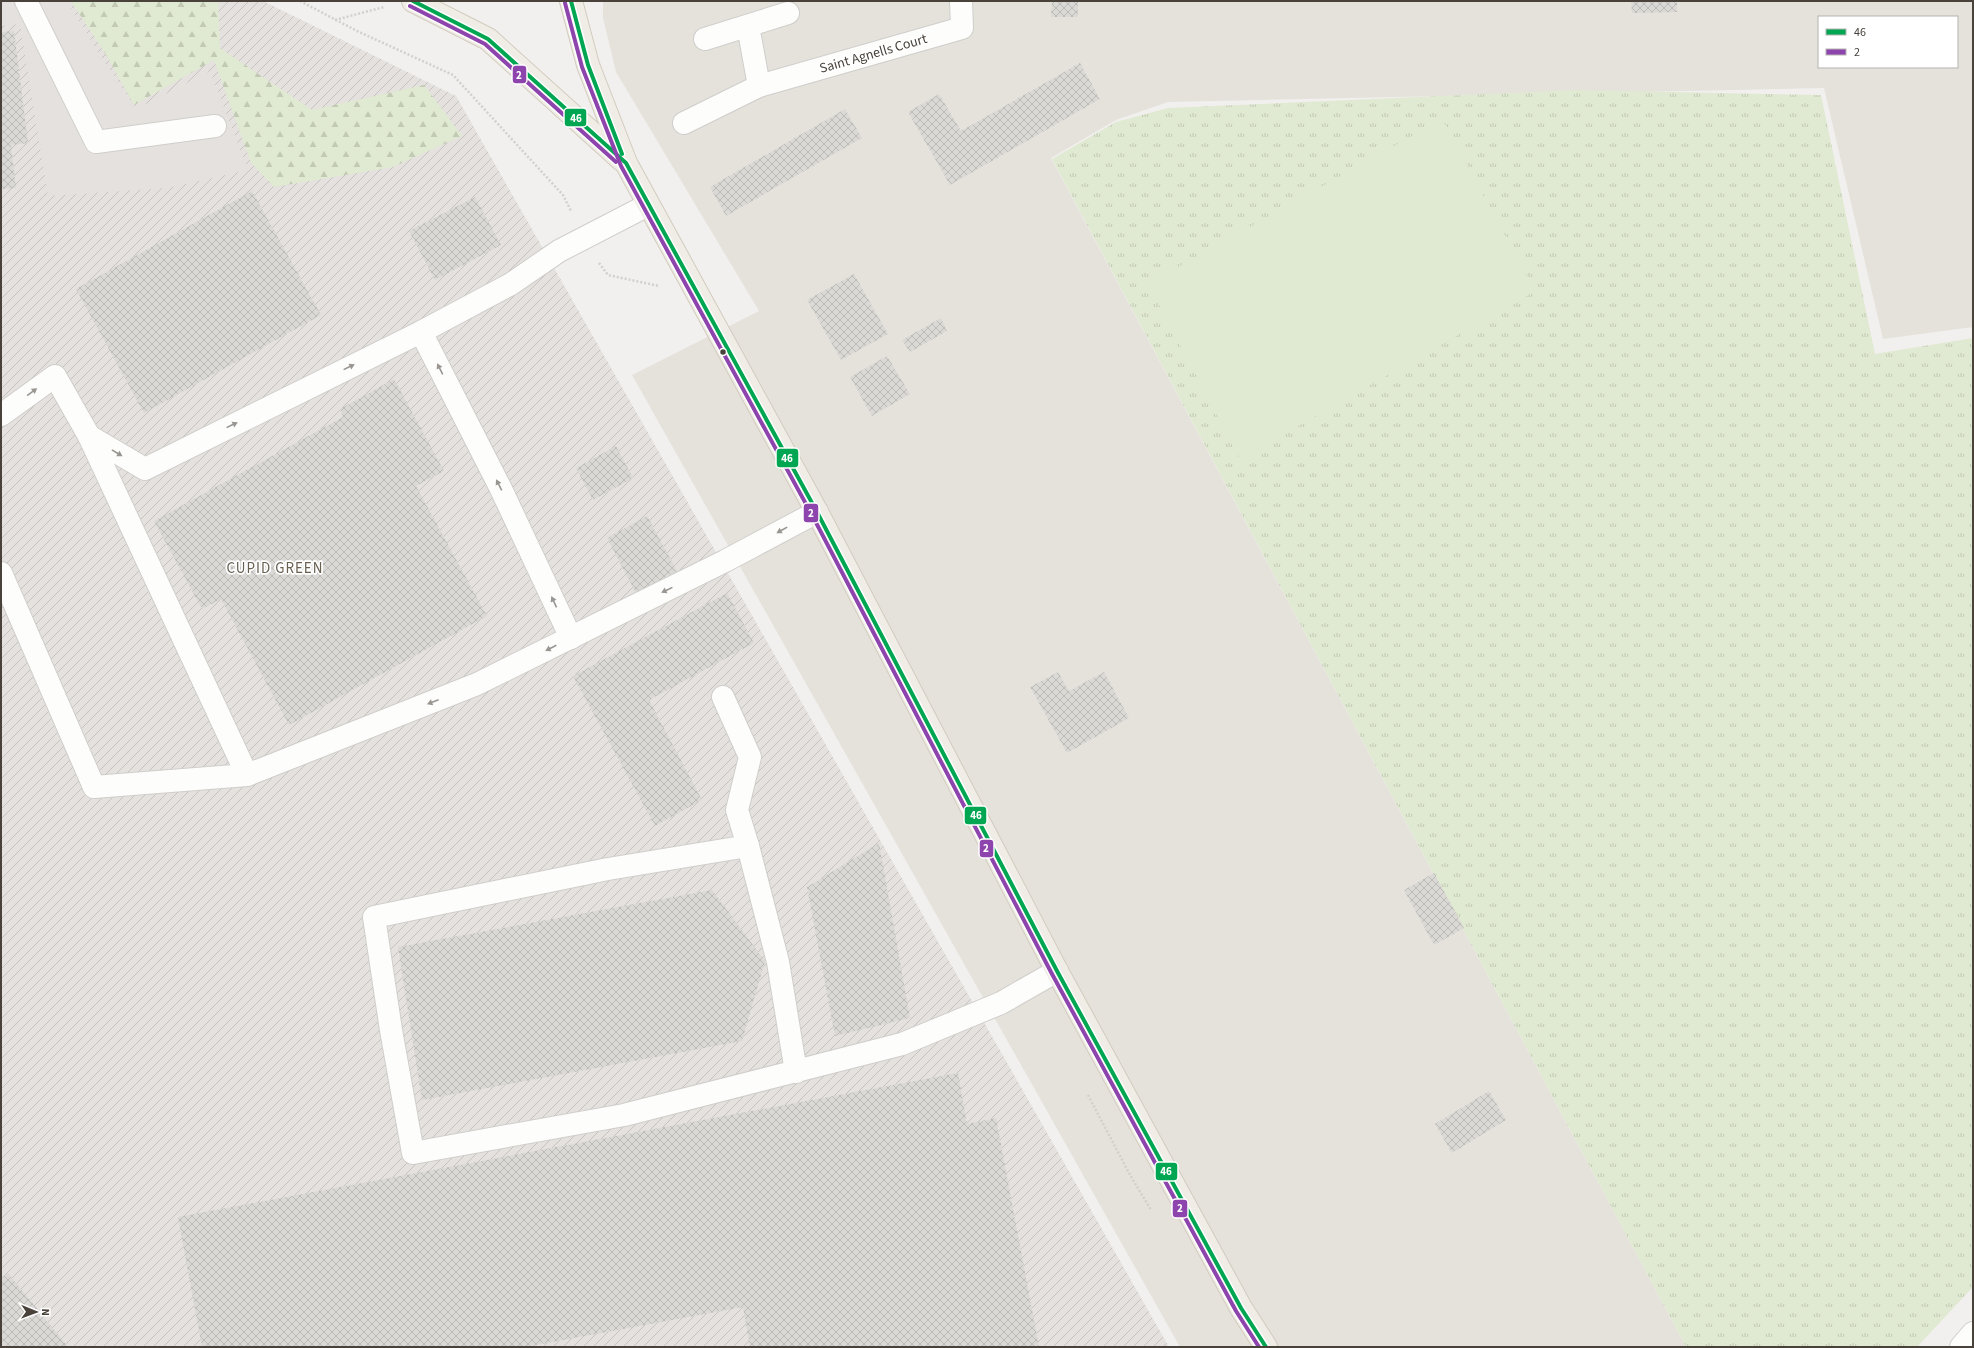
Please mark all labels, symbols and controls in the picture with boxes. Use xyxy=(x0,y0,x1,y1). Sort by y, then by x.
legend xyxy=(1818,16,1958,68)
text: 46 xyxy=(1854,24,1866,41)
street label: Saint Agnells Court xyxy=(817,29,930,79)
text: 2 xyxy=(1854,44,1860,61)
line badge: 2 xyxy=(512,65,527,84)
text: 2 xyxy=(516,68,522,83)
line badge: 46 xyxy=(564,108,587,127)
text: 46 xyxy=(570,111,582,126)
unlabelled marker xyxy=(718,347,728,357)
one-way arrow xyxy=(437,363,443,375)
one-way arrow xyxy=(343,364,354,370)
one-way arrow xyxy=(27,388,38,396)
one-way arrow xyxy=(226,422,238,428)
line badge: 46 xyxy=(776,448,799,468)
one-way arrow xyxy=(111,449,123,456)
text: 46 xyxy=(781,451,793,466)
one-way arrow xyxy=(496,479,502,490)
line badge: 2 xyxy=(803,503,819,523)
text: 2 xyxy=(808,506,814,521)
one-way arrow xyxy=(777,527,788,533)
district label: CUPID GREEN xyxy=(226,558,324,579)
one-way arrow xyxy=(661,587,673,593)
one-way arrow xyxy=(551,597,557,608)
one-way arrow xyxy=(545,644,556,651)
one-way arrow xyxy=(426,699,438,705)
line badge: 46 xyxy=(964,806,987,825)
text: 46 xyxy=(970,808,982,823)
line badge: 2 xyxy=(979,839,994,858)
text: 2 xyxy=(983,841,989,856)
line badge: 46 xyxy=(1155,1162,1178,1181)
text: 46 xyxy=(1160,1164,1172,1179)
line badge: 2 xyxy=(1172,1199,1188,1218)
text: 2 xyxy=(1177,1201,1183,1216)
north arrow xyxy=(16,1292,56,1332)
text: N xyxy=(38,1308,53,1316)

